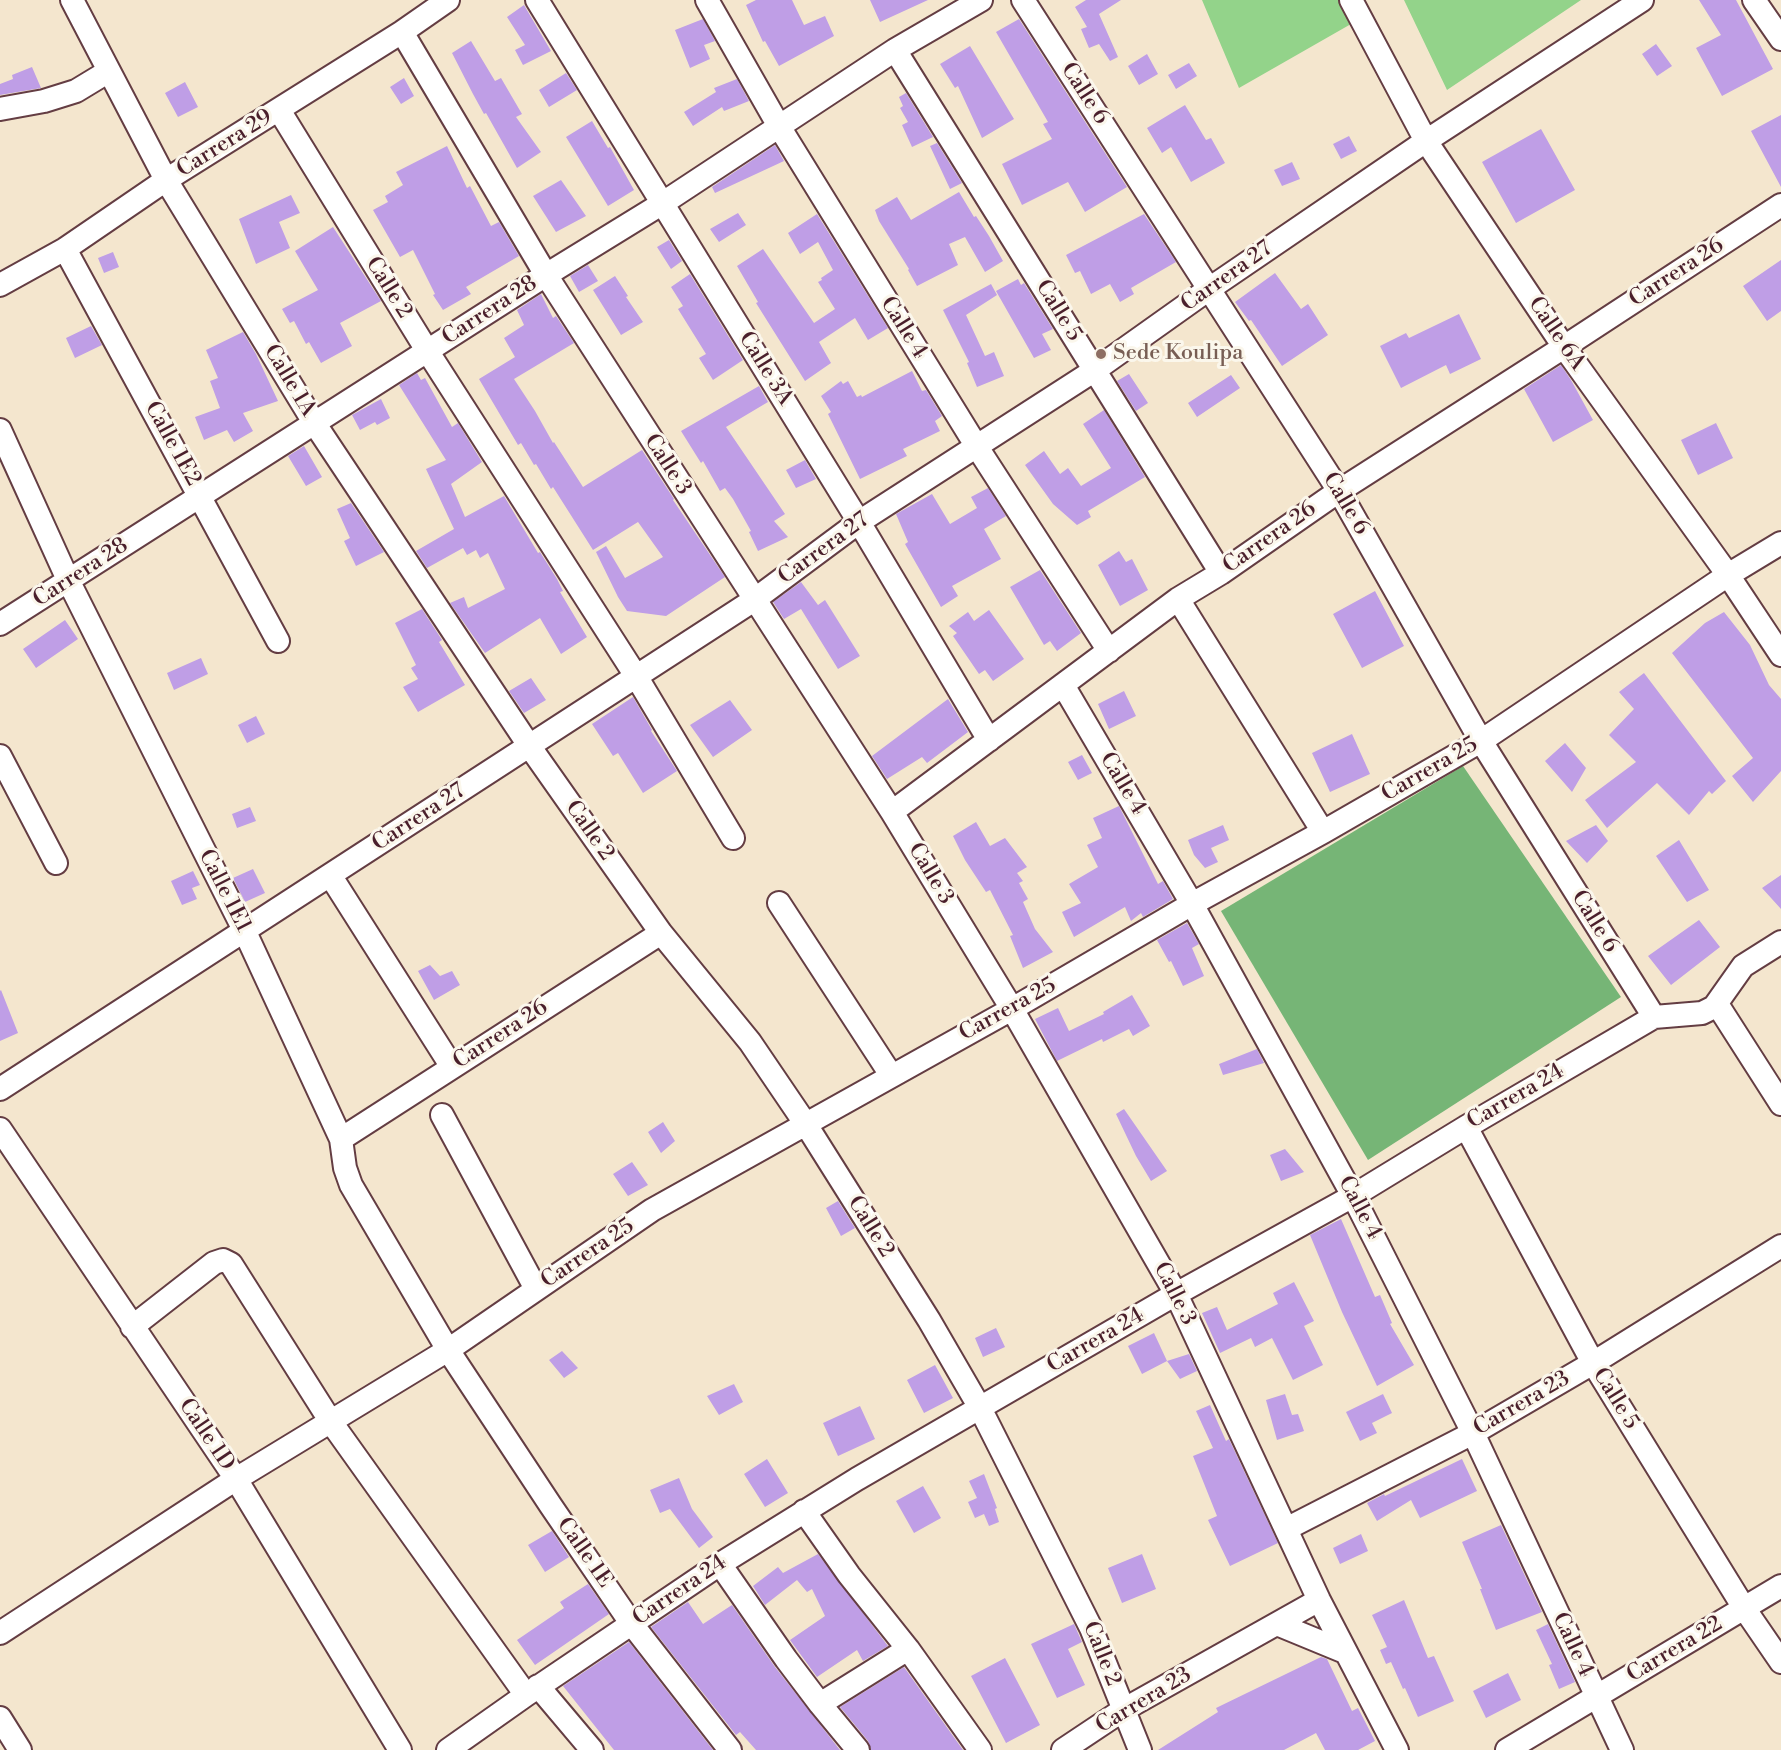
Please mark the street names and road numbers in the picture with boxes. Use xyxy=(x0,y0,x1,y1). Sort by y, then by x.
street label: Calle 6 xyxy=(1054,58,1114,130)
street label: Carrera 29 xyxy=(172,104,278,184)
street label: Carrera 26 xyxy=(1625,233,1729,313)
street label: Carrera 27 xyxy=(1176,236,1278,318)
street label: Calle 2 xyxy=(359,252,417,324)
street label: Carrera 28 xyxy=(438,271,542,351)
street label: Calle 5 xyxy=(1029,276,1087,346)
street label: Calle 4 xyxy=(874,292,932,364)
street label: Calle 6A xyxy=(1522,292,1590,376)
street label: Calle 3A xyxy=(732,327,798,411)
street label: Calle 1A xyxy=(257,340,321,422)
street label: Calle 1E2 xyxy=(138,397,206,491)
street label: Calle 3 xyxy=(638,430,696,500)
street label: Calle 6 xyxy=(1316,468,1374,540)
street label: Carrera 26 xyxy=(1218,496,1322,580)
street label: Carrera 27 xyxy=(774,507,874,591)
street label: Carrera 28 xyxy=(29,533,133,613)
street label: Carrera 25 xyxy=(1377,732,1483,808)
street label: Calle 4 xyxy=(1093,748,1151,820)
street label: Carrera 27 xyxy=(368,778,470,858)
street label: Calle 2 xyxy=(559,796,619,866)
street label: Calle 3 xyxy=(901,838,959,910)
street label: Calle 1E1 xyxy=(192,845,256,937)
street label: Calle 6 xyxy=(1565,886,1623,958)
street label: Carrera 25 xyxy=(955,973,1061,1047)
street label: Carrera 26 xyxy=(449,995,553,1075)
street label: Carrera 24 xyxy=(1463,1059,1569,1135)
street label: Calle 4 xyxy=(1331,1172,1387,1244)
street label: Calle 2 xyxy=(841,1191,899,1263)
street label: Carrera 25 xyxy=(537,1213,639,1295)
street label: Calle 3 xyxy=(1147,1258,1201,1330)
street label: Carrera 24 xyxy=(1043,1303,1149,1379)
street label: Calle 5 xyxy=(1586,1364,1644,1434)
street label: Carrera 23 xyxy=(1469,1366,1575,1442)
street label: Calle 1D xyxy=(172,1394,240,1476)
street label: Calle 1E xyxy=(550,1513,618,1593)
street label: Carrera 24 xyxy=(628,1550,732,1632)
street label: Calle 4 xyxy=(1546,1609,1598,1681)
street label: Carrera 22 xyxy=(1622,1611,1728,1689)
street label: Calle 2 xyxy=(1076,1618,1126,1690)
street label: Carrera 23 xyxy=(1092,1662,1196,1740)

